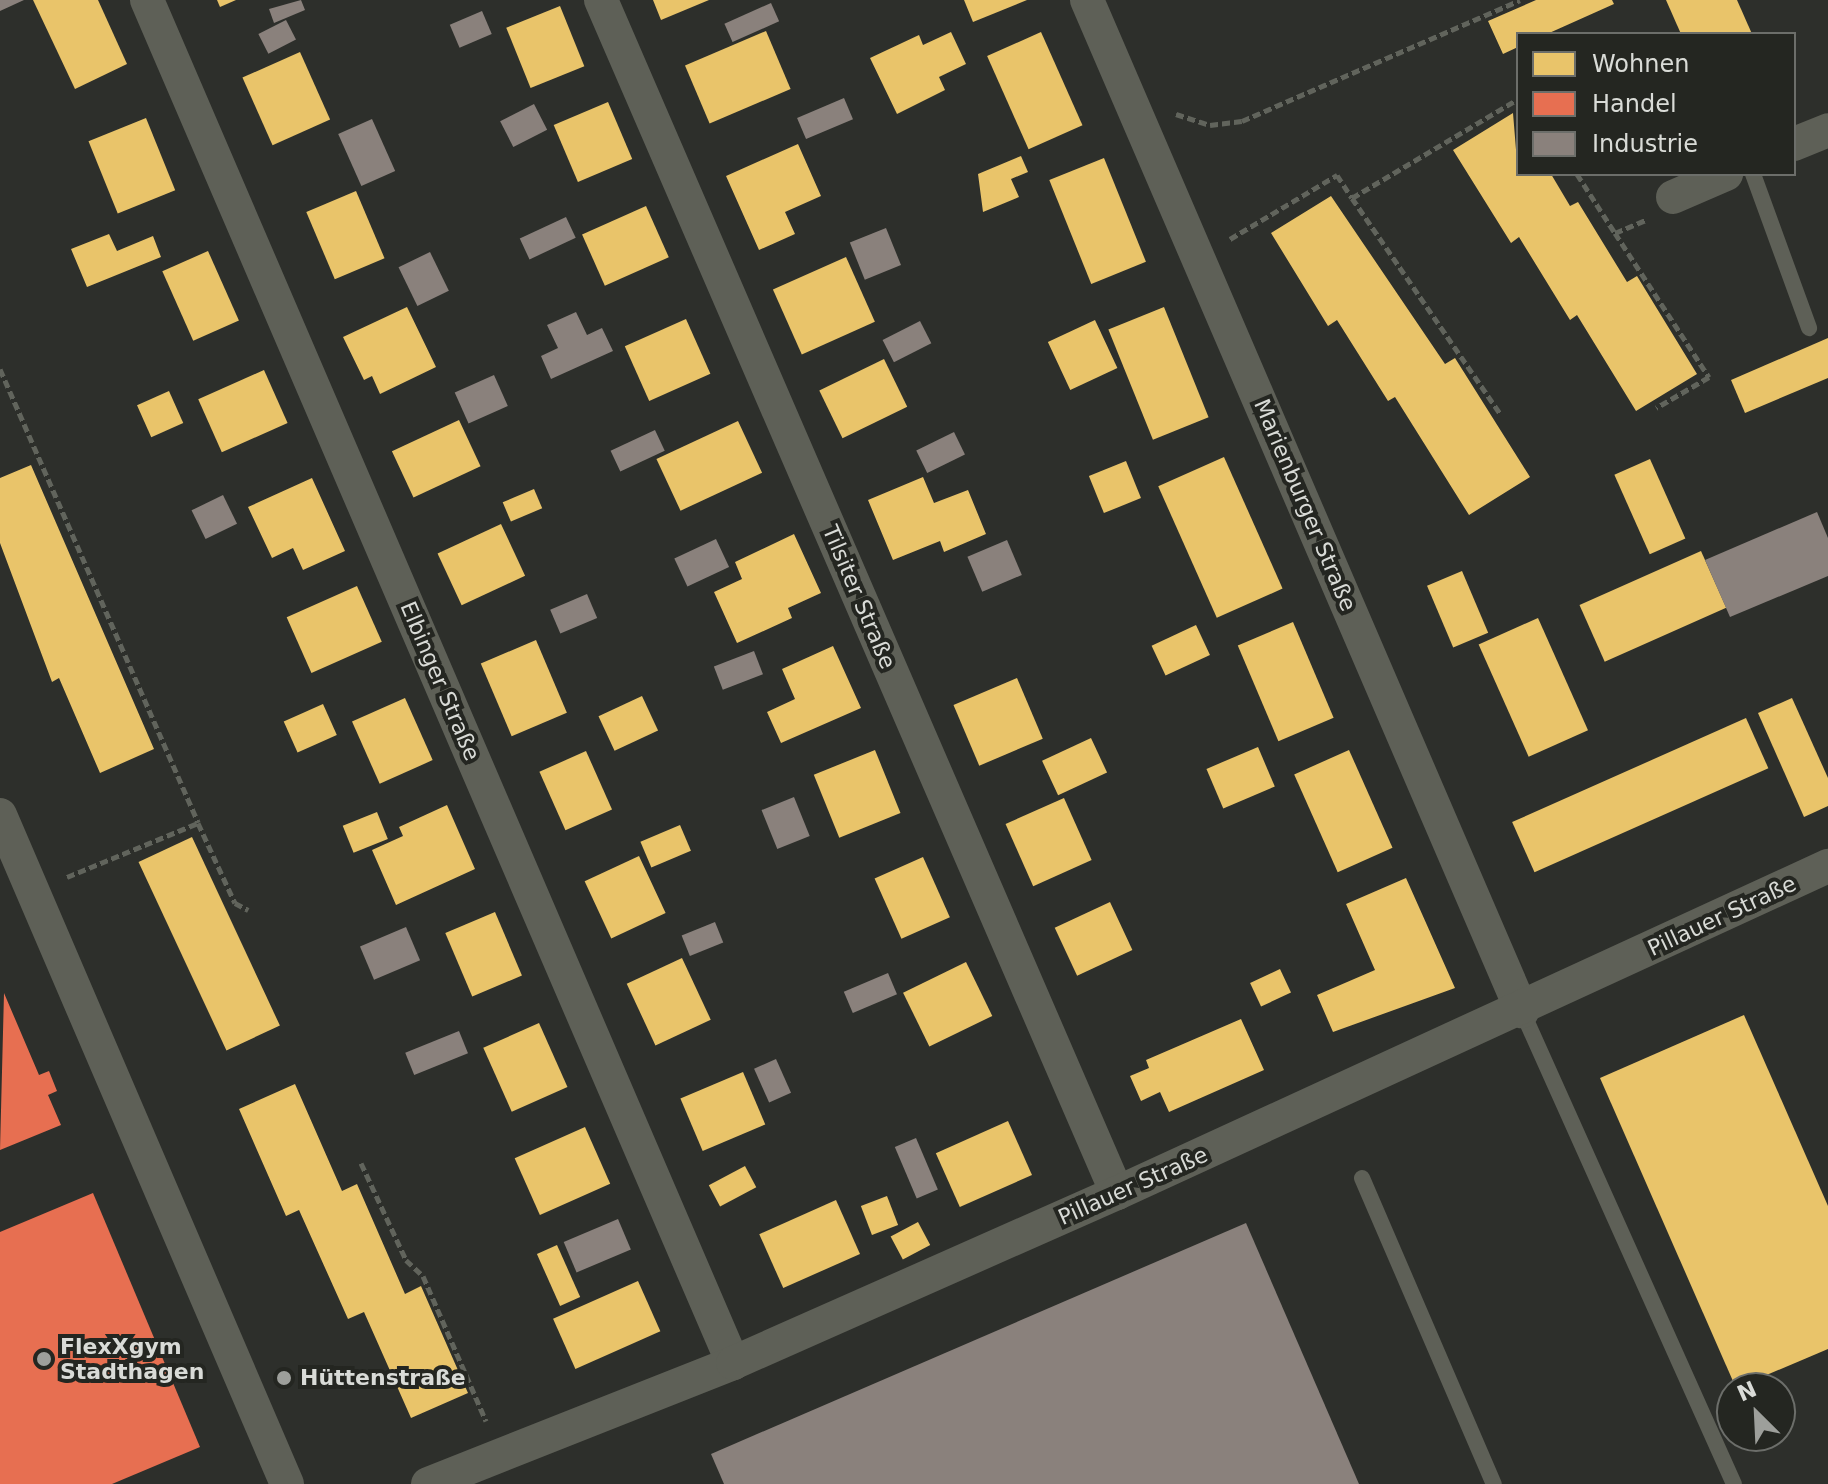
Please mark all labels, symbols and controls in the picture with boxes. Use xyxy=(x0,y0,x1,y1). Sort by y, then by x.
legend xyxy=(1516,32,1796,176)
text: Wohnen xyxy=(1592,50,1689,78)
text: Handel xyxy=(1592,90,1677,118)
text: Industrie xyxy=(1592,130,1698,158)
street label: Marienburger Straße xyxy=(1248,395,1362,615)
street label: Tilsiter Straße xyxy=(817,521,901,673)
street label: Elbinger Straße xyxy=(395,598,485,764)
street label: Pillauer Straße xyxy=(1644,870,1800,962)
street label: Pillauer Straße xyxy=(1054,1141,1212,1231)
place label: FlexXgym Stadthagen xyxy=(60,1333,204,1384)
marker: FlexXgym Stadthagen xyxy=(35,1350,53,1368)
place label: Hüttenstraße xyxy=(300,1365,466,1391)
marker: Hüttenstraße xyxy=(275,1369,293,1387)
north arrow xyxy=(1716,1372,1796,1452)
text: N xyxy=(1733,1376,1760,1407)

